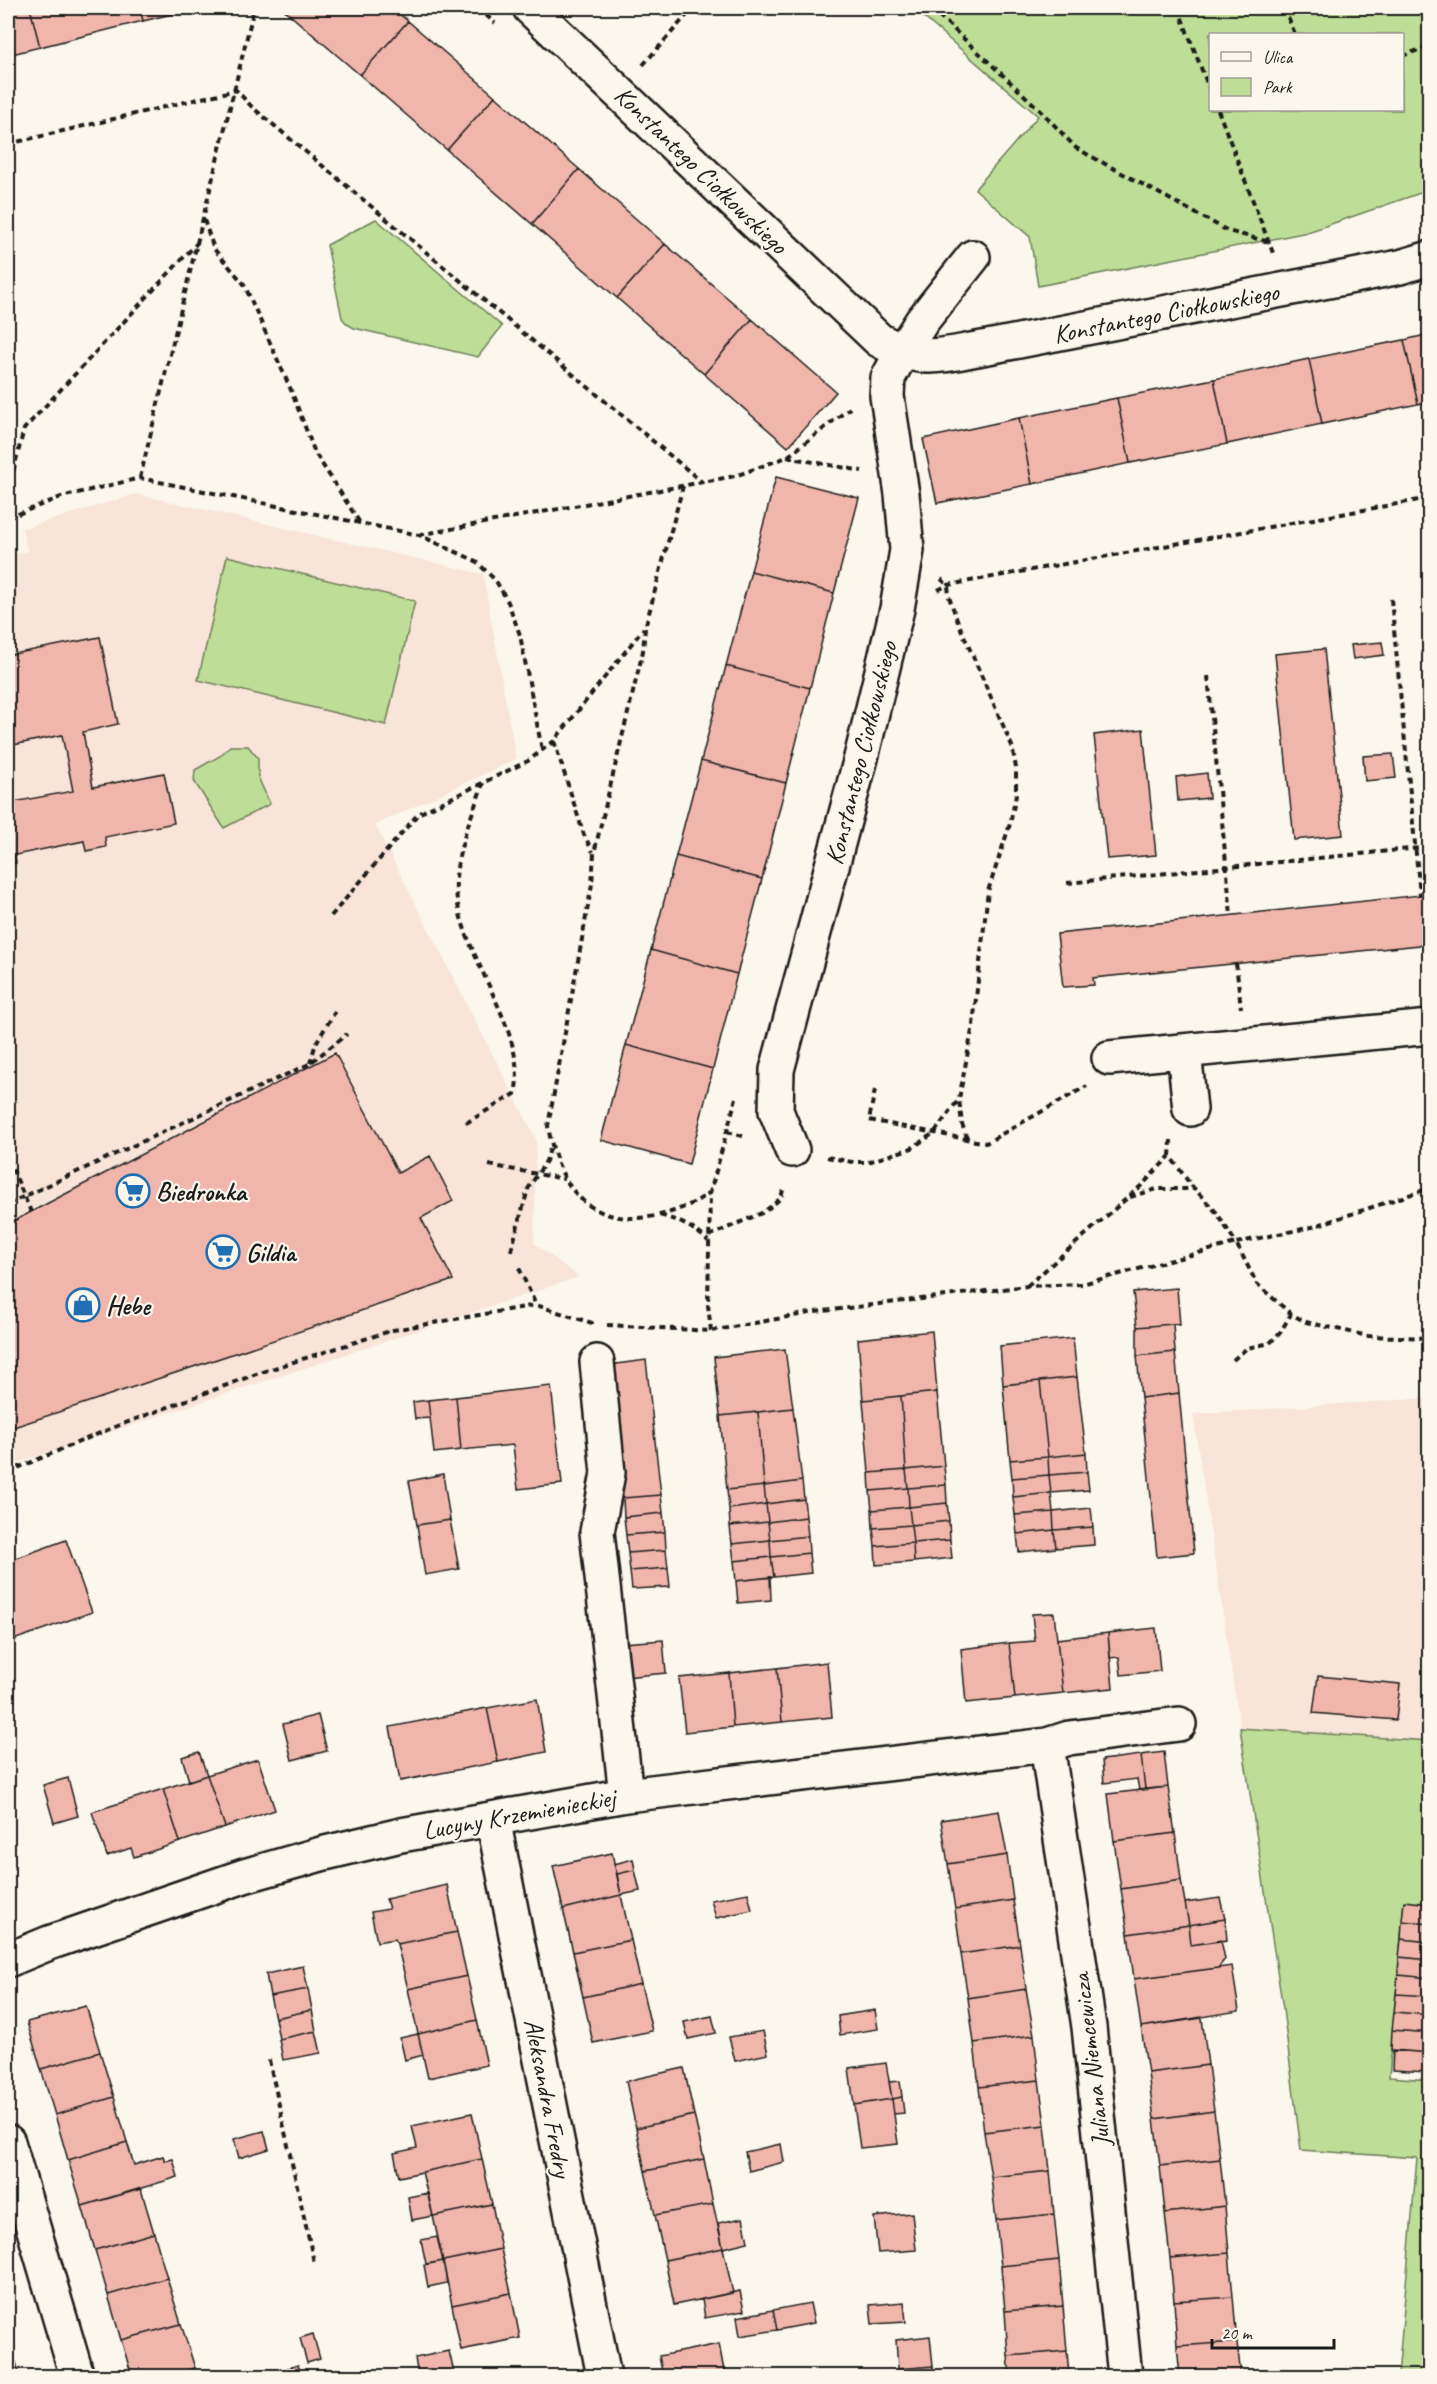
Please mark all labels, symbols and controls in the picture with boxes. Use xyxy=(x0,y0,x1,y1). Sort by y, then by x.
legend xyxy=(1209,33,1404,111)
text: Ulica xyxy=(1263,46,1294,68)
text: Park xyxy=(1263,76,1293,98)
street label: Konstantego Ciołkowskiego xyxy=(607,79,796,262)
street label: Konstantego Ciołkowskiego xyxy=(1051,275,1283,351)
street label: Konstantego Ciołkowskiego xyxy=(817,636,905,868)
supermarket icon: Biedronka xyxy=(115,1173,151,1209)
place label: Biedronka xyxy=(156,1175,249,1208)
supermarket icon: Gildia xyxy=(205,1234,241,1270)
place label: Gildia xyxy=(246,1236,297,1269)
shop icon: Hebe xyxy=(65,1287,101,1323)
place label: Hebe xyxy=(106,1289,152,1322)
street label: Lucyny Krzemienieckiej xyxy=(420,1780,621,1847)
street label: Juliana Niemcewicza xyxy=(1064,1969,1118,2151)
street label: Aleksandra Fredry xyxy=(516,2016,580,2182)
scale bar xyxy=(1212,2312,1334,2350)
text: 20 m xyxy=(1221,2322,1254,2344)

